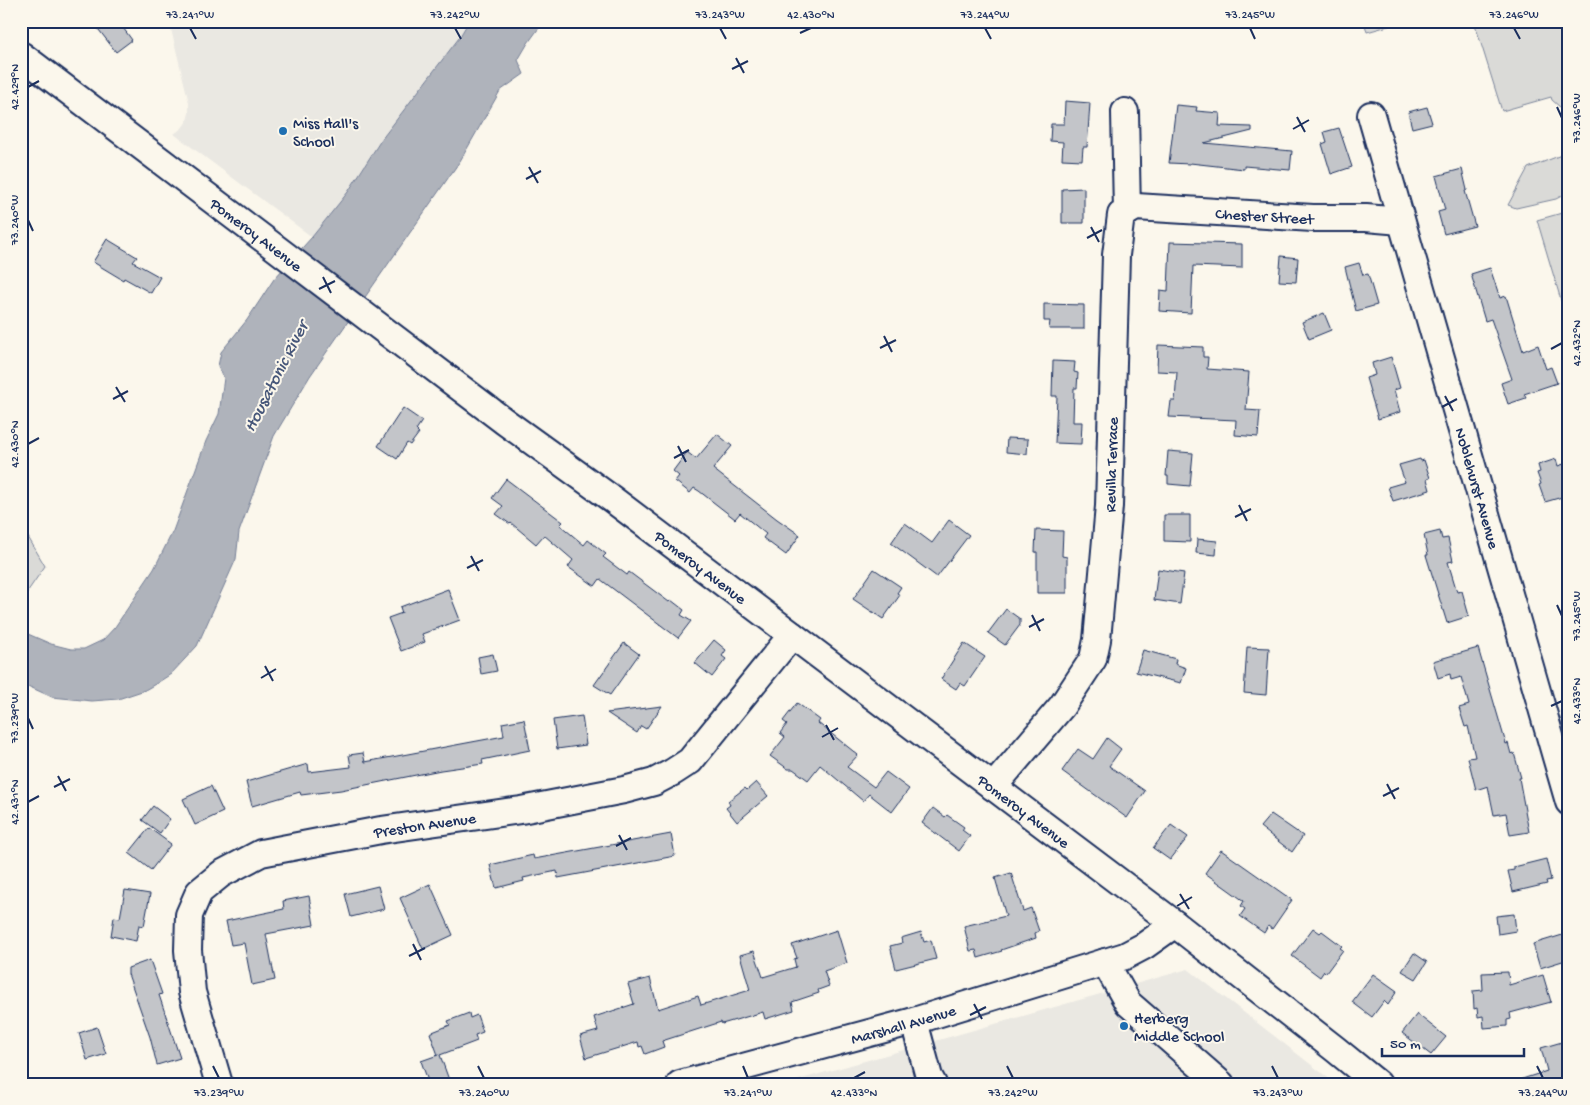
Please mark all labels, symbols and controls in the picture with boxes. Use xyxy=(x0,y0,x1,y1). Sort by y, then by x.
text: 73.241°W xyxy=(165,9,214,23)
text: 73.242°W xyxy=(429,9,480,23)
text: 73.243°W xyxy=(694,9,745,23)
text: 42.430°N xyxy=(787,9,835,23)
text: 73.244°W xyxy=(959,9,1010,23)
text: 73.245°W xyxy=(1224,9,1275,23)
text: 73.246°W xyxy=(1488,9,1539,23)
text: 42.429°N xyxy=(9,64,23,110)
text: 73.246°W xyxy=(1571,93,1585,144)
place label: Miss Hall's School xyxy=(293,116,359,153)
marker: Miss Hall's School xyxy=(277,125,289,137)
text: 73.240°W xyxy=(9,195,23,246)
street label: Pomeroy Avenue xyxy=(204,195,305,278)
street label: Chester Street xyxy=(1215,206,1315,231)
water label: Housatonic River xyxy=(240,315,316,436)
text: 42.432°N xyxy=(1571,320,1585,366)
street label: Revilla Terrace xyxy=(1102,416,1124,513)
text: 42.430°N xyxy=(9,420,23,468)
street label: Noblehurst Avenue xyxy=(1449,426,1502,552)
street label: Pomeroy Avenue xyxy=(648,528,750,610)
text: 73.245°W xyxy=(1571,591,1585,642)
text: 42.433°N xyxy=(1571,677,1585,724)
text: 73.239°W xyxy=(9,693,23,744)
street label: Pomeroy Avenue xyxy=(972,772,1073,854)
text: 42.431°N xyxy=(9,779,23,825)
street label: Preston Avenue xyxy=(372,810,478,844)
street label: Marshall Avenue xyxy=(849,1002,959,1051)
place label: Herberg Middle School xyxy=(1134,1011,1224,1048)
marker: Herberg Middle School xyxy=(1118,1020,1130,1032)
scale bar xyxy=(1382,1025,1525,1057)
text: 50 m xyxy=(1390,1036,1421,1054)
text: 73.239°W xyxy=(193,1087,244,1101)
text: 73.240°W xyxy=(458,1087,509,1101)
text: 73.241°W xyxy=(723,1087,772,1101)
text: 42.433°N xyxy=(831,1087,878,1101)
text: 73.242°W xyxy=(987,1087,1038,1101)
text: 73.243°W xyxy=(1252,1087,1303,1101)
text: 73.244°W xyxy=(1517,1087,1568,1101)

